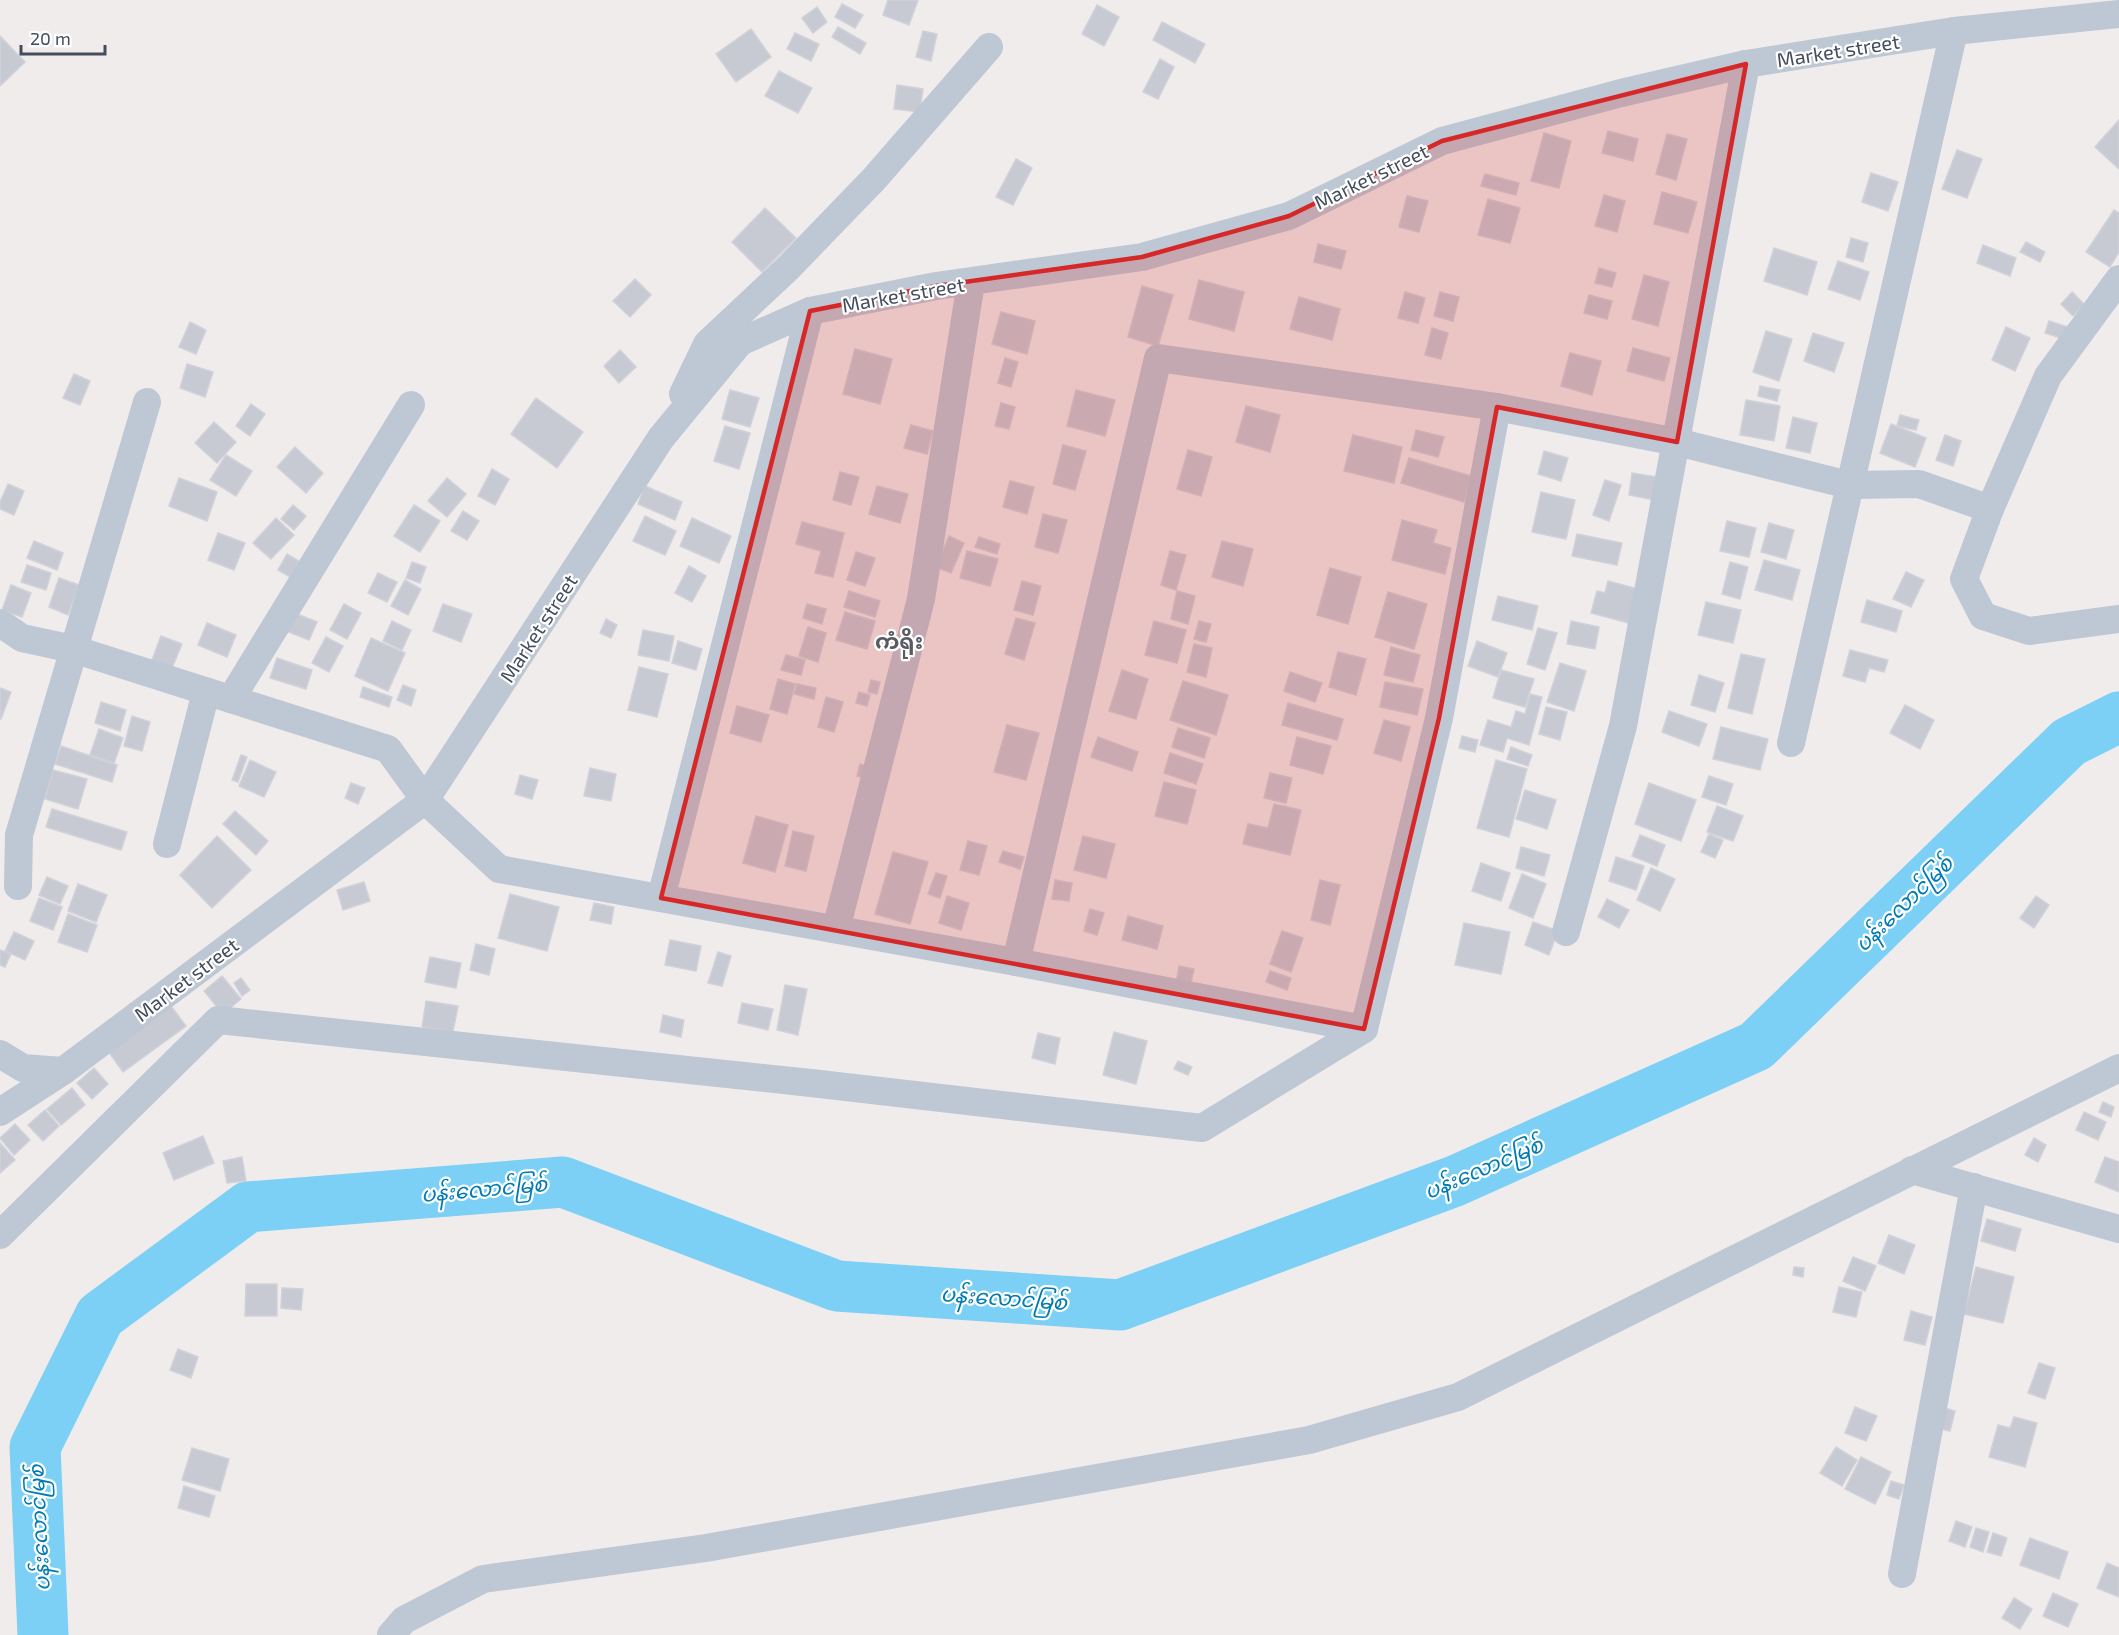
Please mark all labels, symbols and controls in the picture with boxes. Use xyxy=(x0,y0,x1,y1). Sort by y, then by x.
scale bar xyxy=(21,18,105,56)
text: 20 m xyxy=(30,27,71,49)
street label: Market street xyxy=(1775,28,1901,72)
street label: Market street xyxy=(1310,138,1432,214)
street label: Market street xyxy=(840,271,966,317)
street label: Market street xyxy=(494,569,582,686)
district label: ကံရိုး xyxy=(875,627,923,659)
water label: ပန်းလောင်မြစ် xyxy=(1848,848,1962,960)
street label: Market street xyxy=(129,932,243,1026)
water label: ပန်းလောင်မြစ် xyxy=(1420,1129,1550,1209)
water label: ပန်းလောင်မြစ် xyxy=(420,1169,550,1212)
water label: ပန်းလောင်မြစ် xyxy=(940,1279,1069,1320)
water label: ပန်းလောင်မြစ် xyxy=(21,1463,60,1592)

